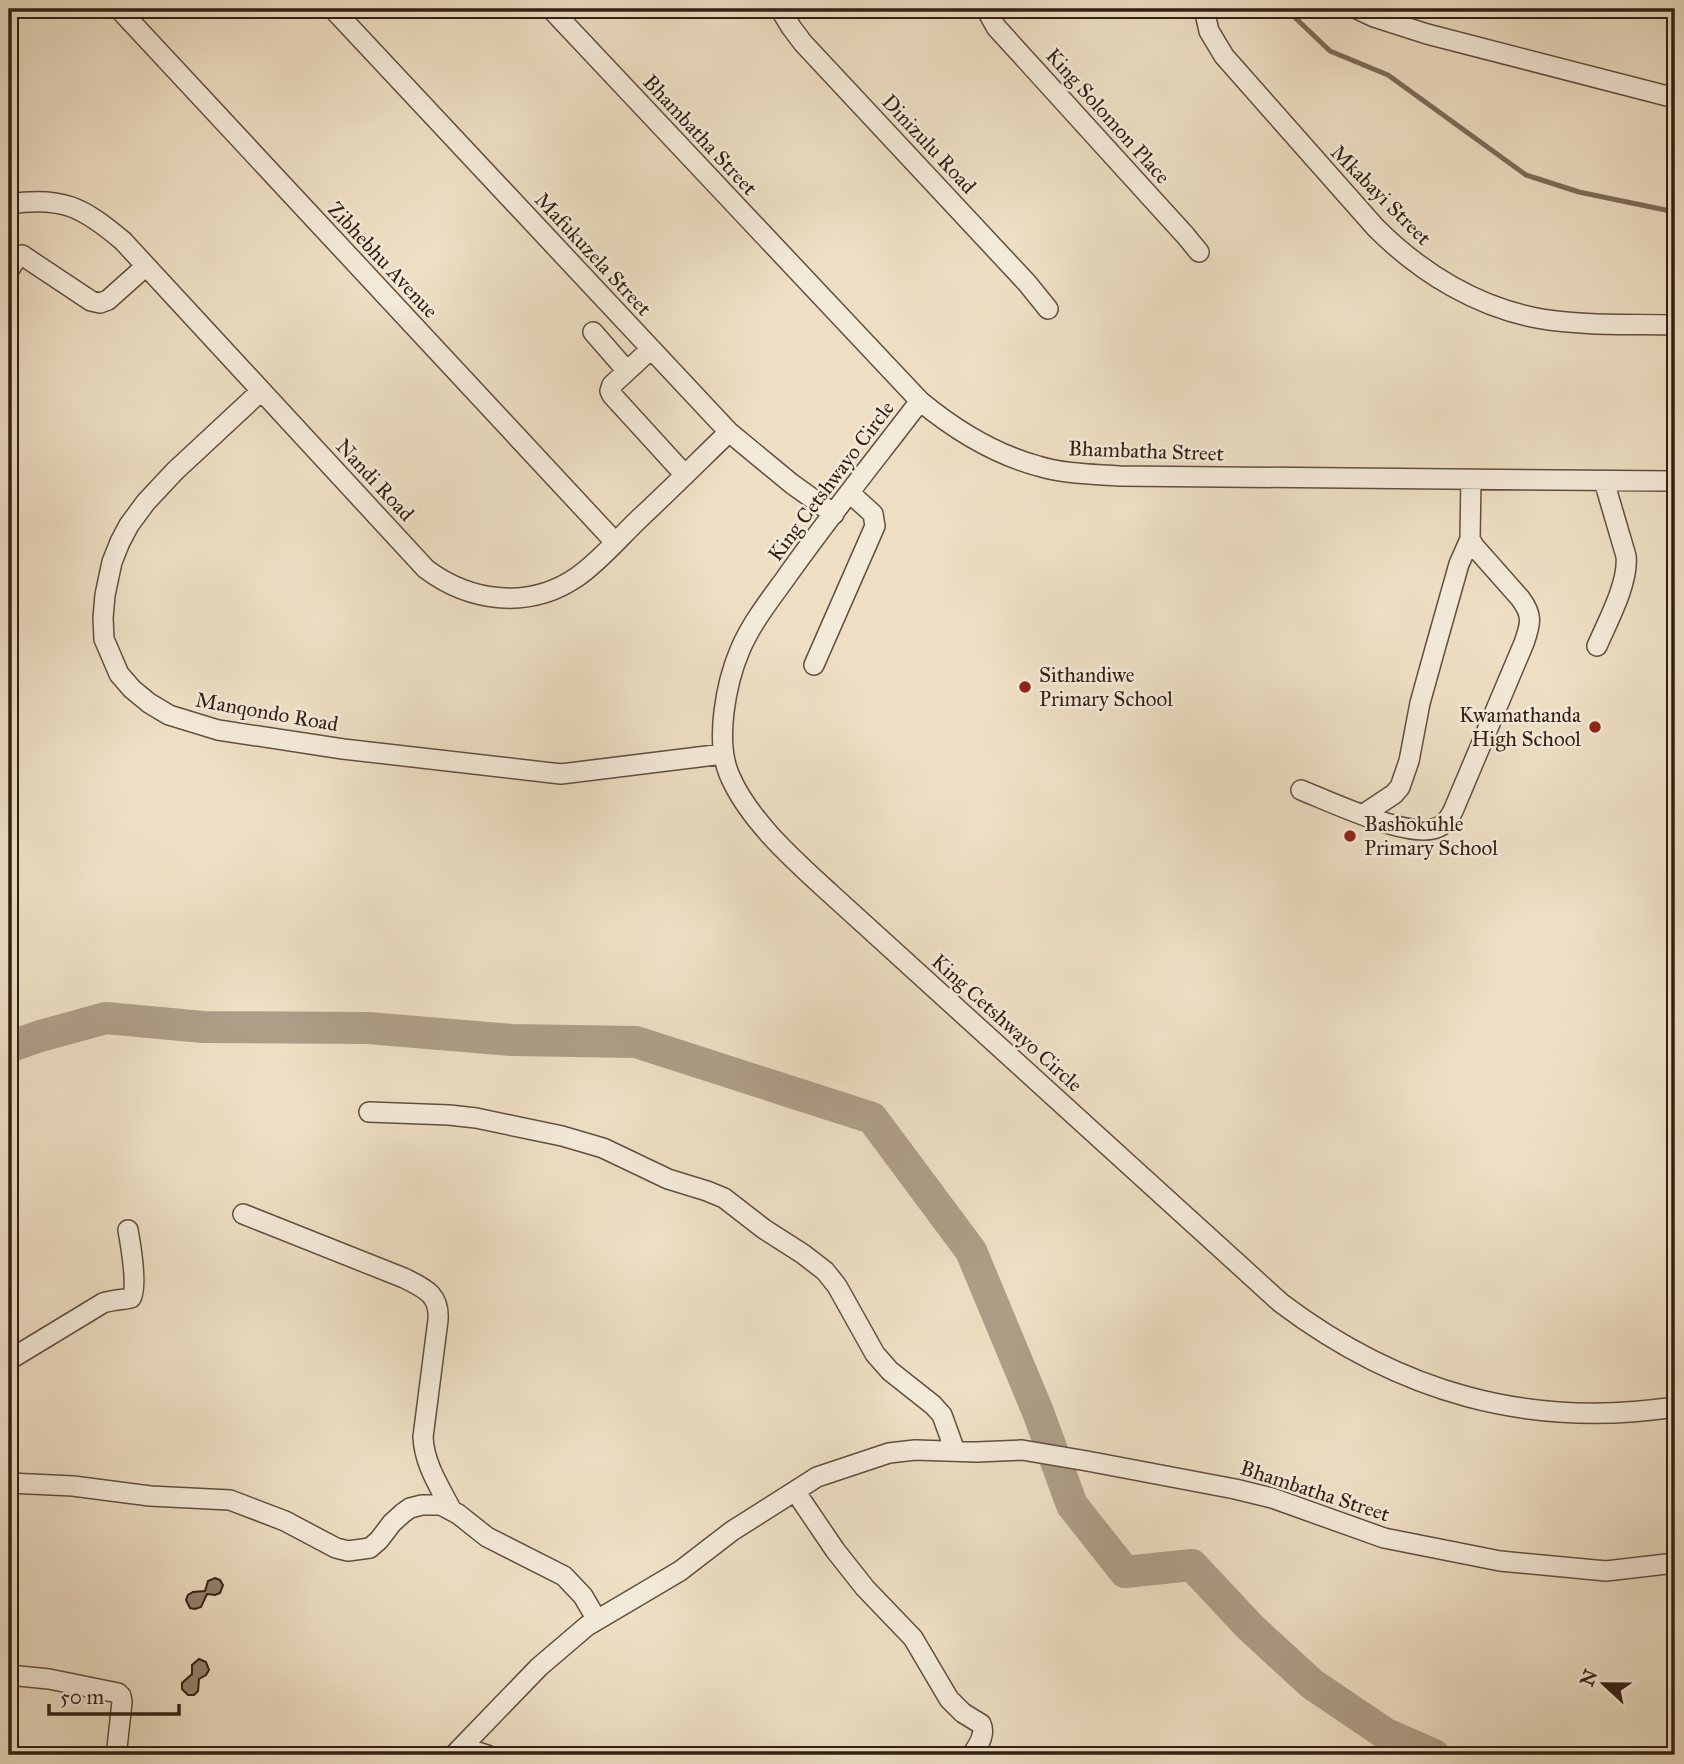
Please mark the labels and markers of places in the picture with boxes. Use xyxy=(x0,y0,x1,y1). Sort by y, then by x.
place label: Sithandiwe Primary School xyxy=(1039,662,1173,712)
marker: Sithandiwe Primary School xyxy=(1017,679,1033,695)
place label: Kwamathanda High School xyxy=(1459,702,1581,752)
marker: Kwamathanda High School xyxy=(1587,719,1603,735)
place label: Bashokuhle Primary School xyxy=(1364,811,1498,861)
marker: Bashokuhle Primary School xyxy=(1342,828,1358,844)

